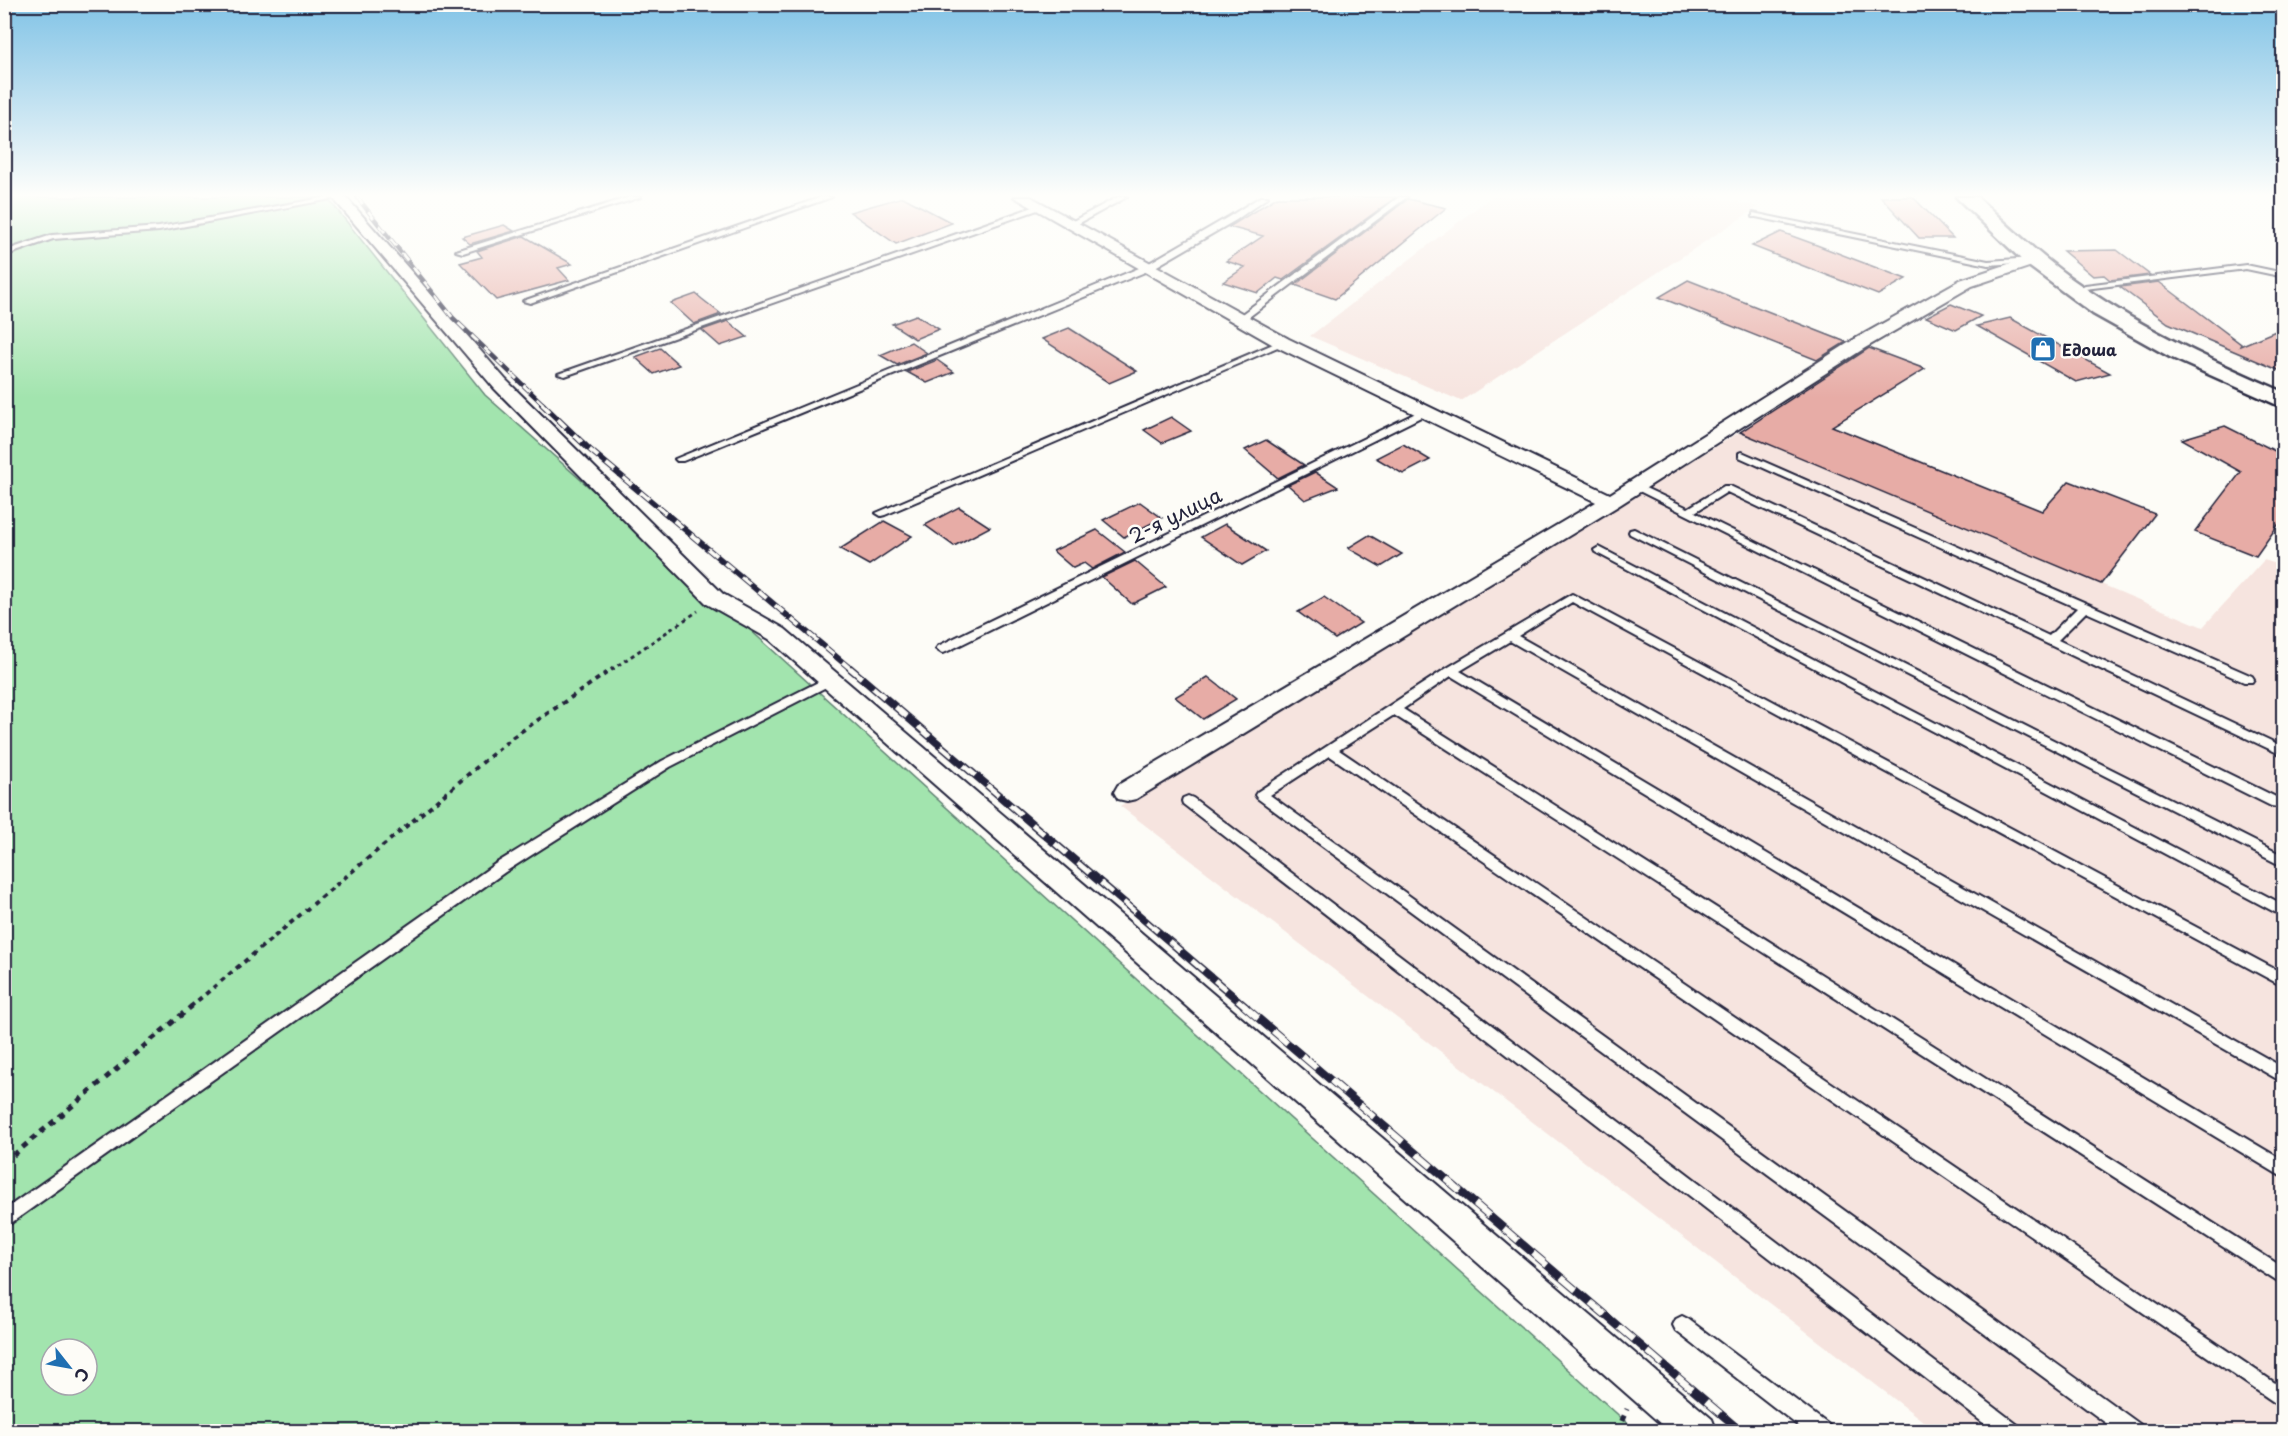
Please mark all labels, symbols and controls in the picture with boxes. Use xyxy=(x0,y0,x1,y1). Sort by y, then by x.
shop icon: Едоша xyxy=(2028,334,2058,364)
place label: Едоша xyxy=(2062,337,2117,361)
street label: 2-я улица xyxy=(1123,479,1227,550)
north arrow xyxy=(39,1337,99,1397)
text: С xyxy=(69,1364,96,1387)

